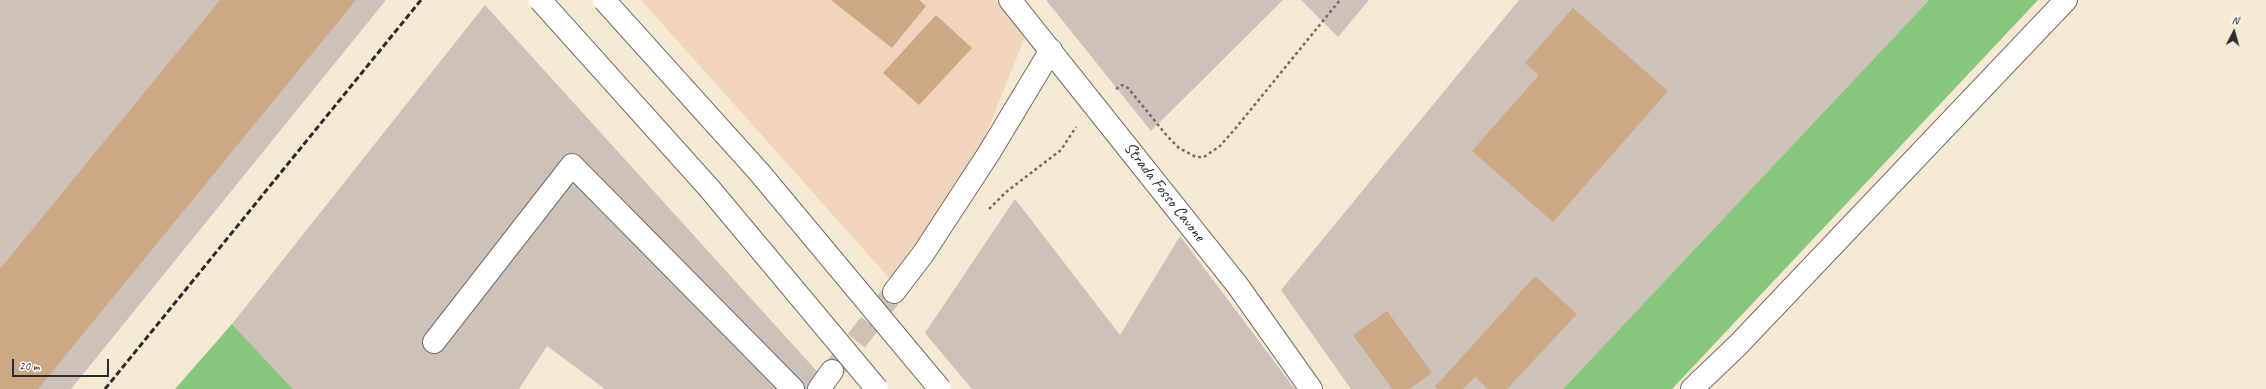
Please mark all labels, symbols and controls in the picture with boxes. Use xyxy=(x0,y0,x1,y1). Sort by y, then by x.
north arrow xyxy=(2214,12,2254,52)
text: N xyxy=(2231,13,2239,27)
street label: Strada Fosso Cavone xyxy=(1119,138,1209,246)
scale bar xyxy=(14,351,111,377)
text: 20 m xyxy=(19,358,39,374)

